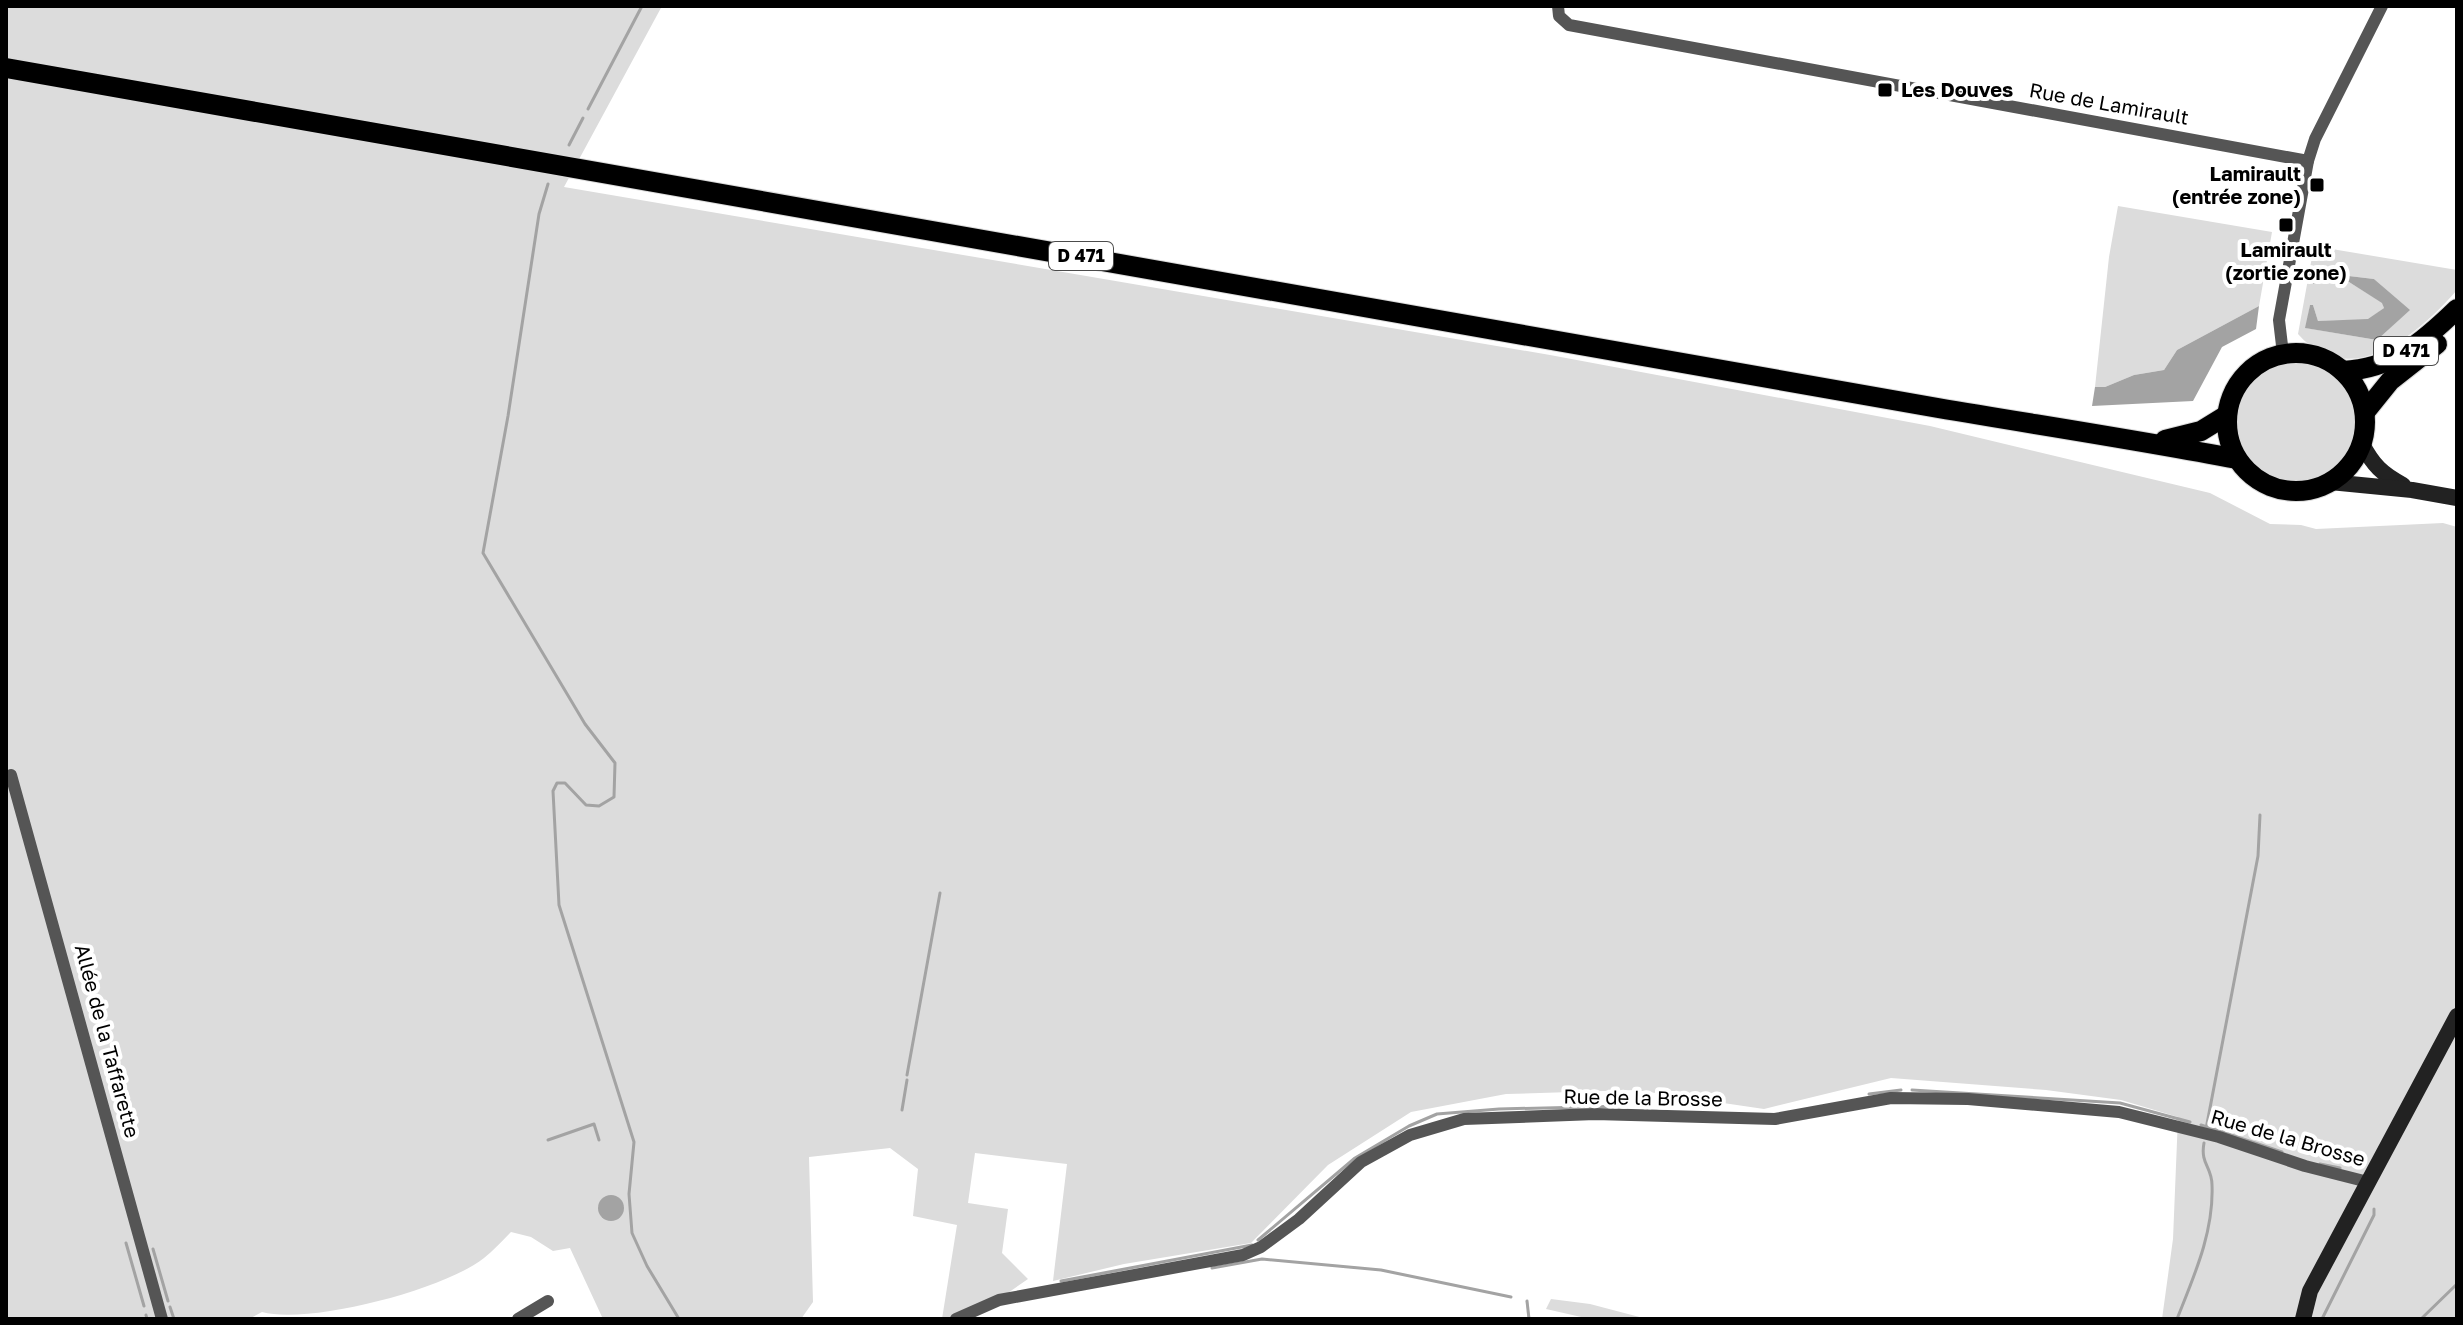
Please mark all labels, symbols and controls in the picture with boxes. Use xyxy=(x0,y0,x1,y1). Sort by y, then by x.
place label: Les Douves xyxy=(1901,77,2013,101)
street label: Rue de Lamirault xyxy=(2027,77,2191,129)
marker: Les Douves xyxy=(1876,81,1894,99)
place label: Lamirault (entrée zone) xyxy=(2172,161,2301,208)
marker: Lamirault (entrée zone) xyxy=(2308,176,2326,194)
marker: Lamirault (zortie zone) xyxy=(2277,216,2295,234)
place label: Lamirault (zortie zone) xyxy=(2225,237,2347,284)
road number: D 471 xyxy=(1049,242,1113,270)
road number: D 471 xyxy=(2374,337,2438,365)
street label: Allée de la Taffarette xyxy=(71,941,145,1140)
street label: Rue de la Brosse xyxy=(1563,1084,1723,1110)
street label: Rue de la Brosse xyxy=(2208,1104,2368,1171)

